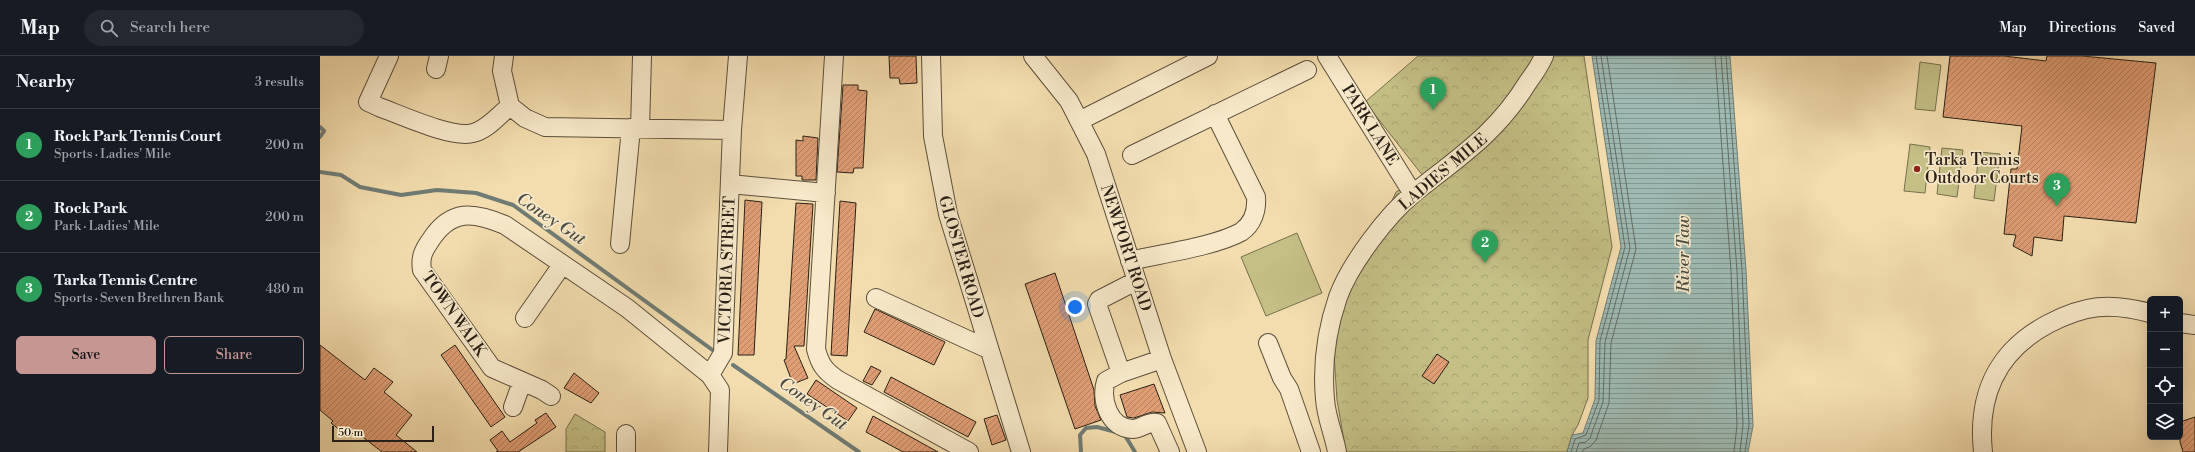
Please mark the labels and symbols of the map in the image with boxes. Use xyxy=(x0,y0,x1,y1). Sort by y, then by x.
pin: 1 xyxy=(1420,77,1446,110)
street label: PARK LANE xyxy=(1337,81,1403,169)
street label: LADIES' MILE xyxy=(1395,129,1491,215)
place label: Tarka Tennis Outdoor Courts xyxy=(1925,150,2039,188)
marker: Tarka Tennis Outdoor Courts xyxy=(1912,164,1922,174)
pin: 3 xyxy=(2044,173,2070,206)
street label: NEWPORT ROAD xyxy=(1096,182,1156,314)
water label: Coney Gut xyxy=(512,188,590,250)
street label: GLOSTER ROAD xyxy=(934,193,988,321)
street label: VICTORIA STREET xyxy=(714,196,740,345)
water label: River Taw xyxy=(1673,216,1695,293)
pin: 2 xyxy=(1472,230,1498,263)
street label: TOWN WALK xyxy=(417,268,491,361)
your location xyxy=(1065,297,1085,317)
water label: Coney Gut xyxy=(774,372,852,436)
scale bar xyxy=(332,424,434,443)

